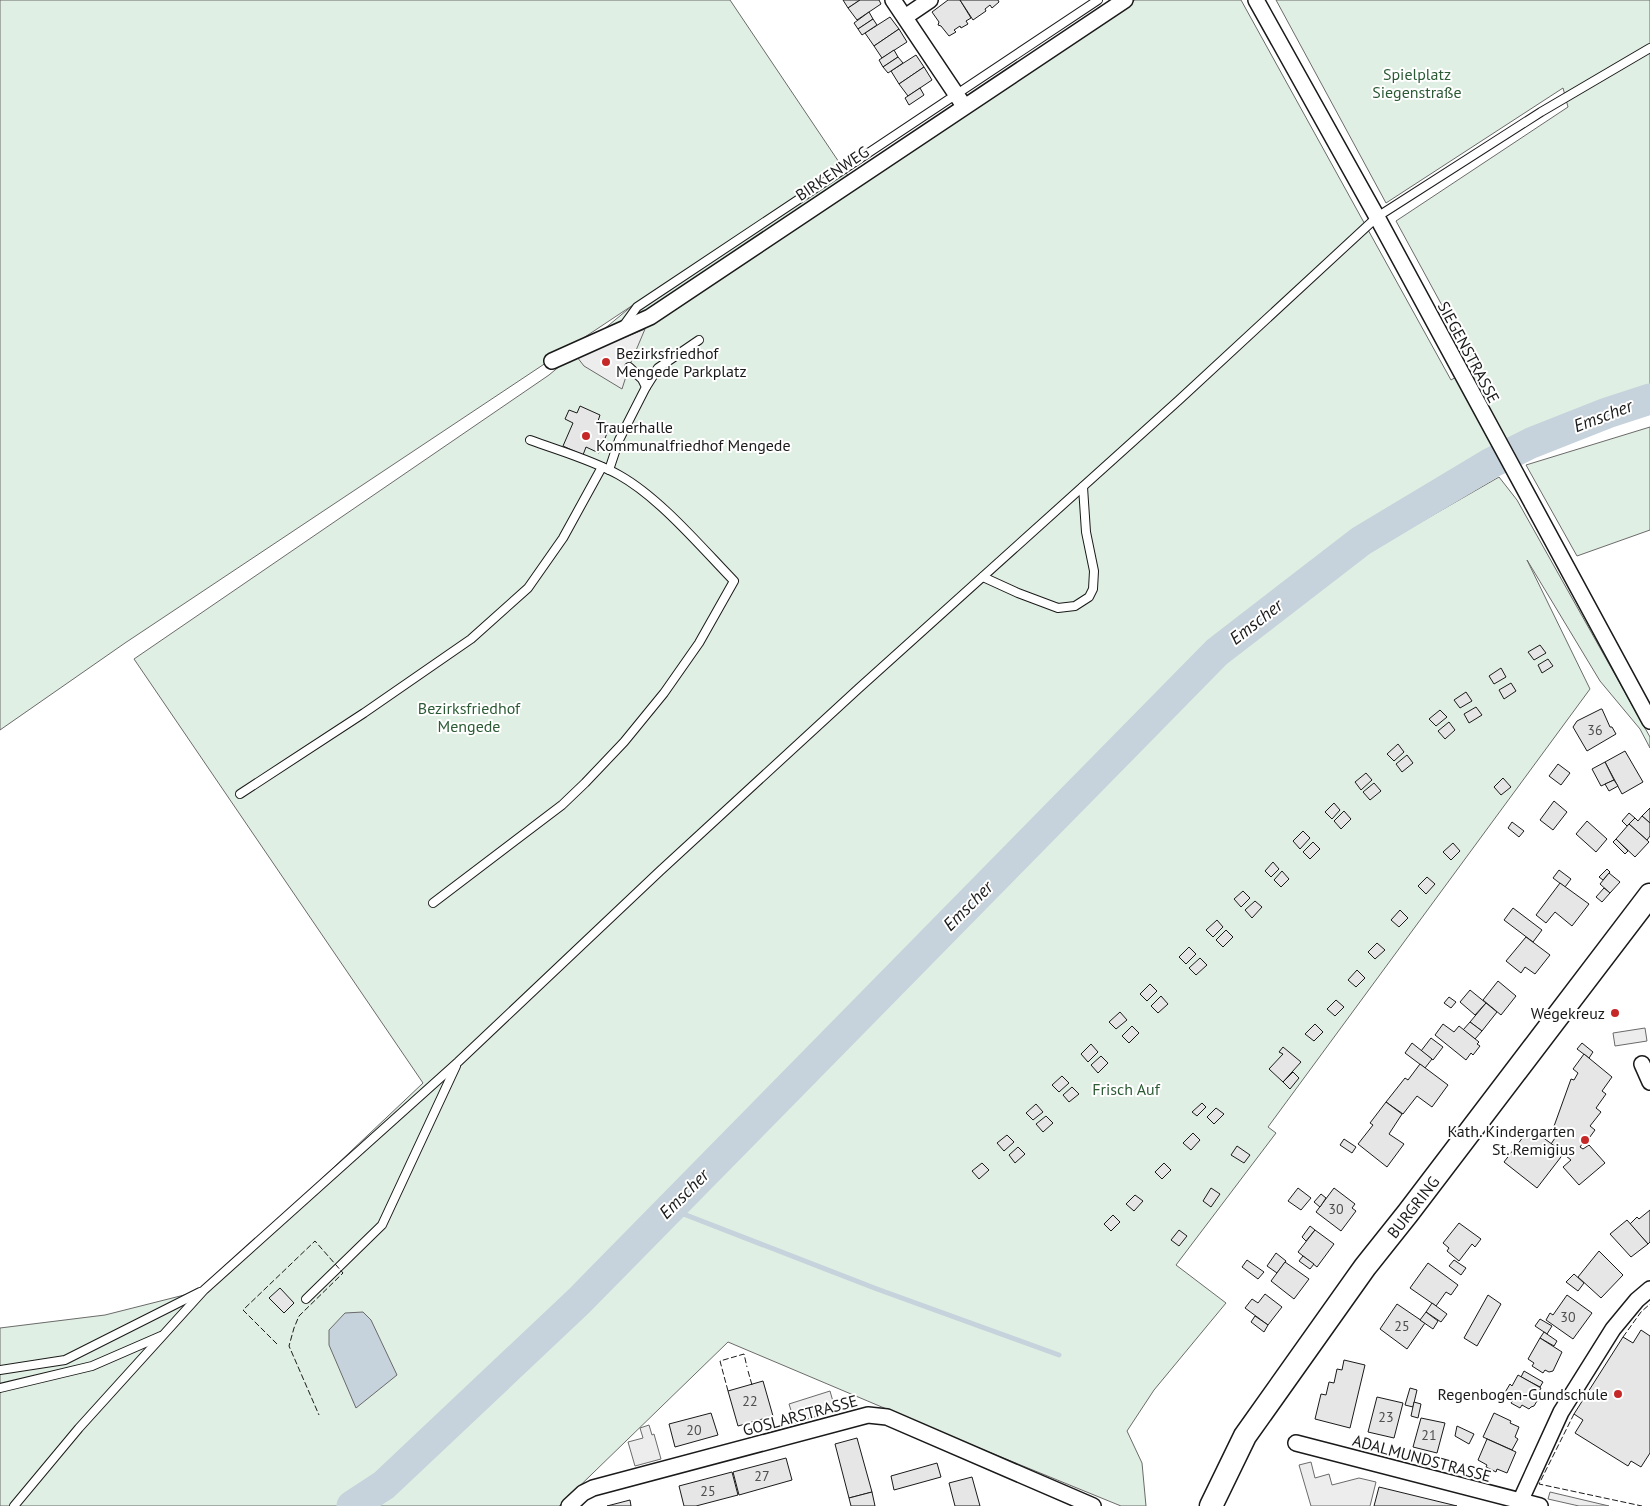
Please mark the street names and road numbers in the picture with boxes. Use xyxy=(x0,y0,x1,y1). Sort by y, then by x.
street label: BIRKENWEG xyxy=(791,141,873,205)
street label: SIEGENSTRASSE xyxy=(1434,298,1504,406)
street label: BURGRING xyxy=(1383,1172,1443,1242)
street label: GOSLARSTRASSE xyxy=(740,1390,860,1440)
street label: ADALMUNDSTRASSE xyxy=(1350,1430,1494,1486)

